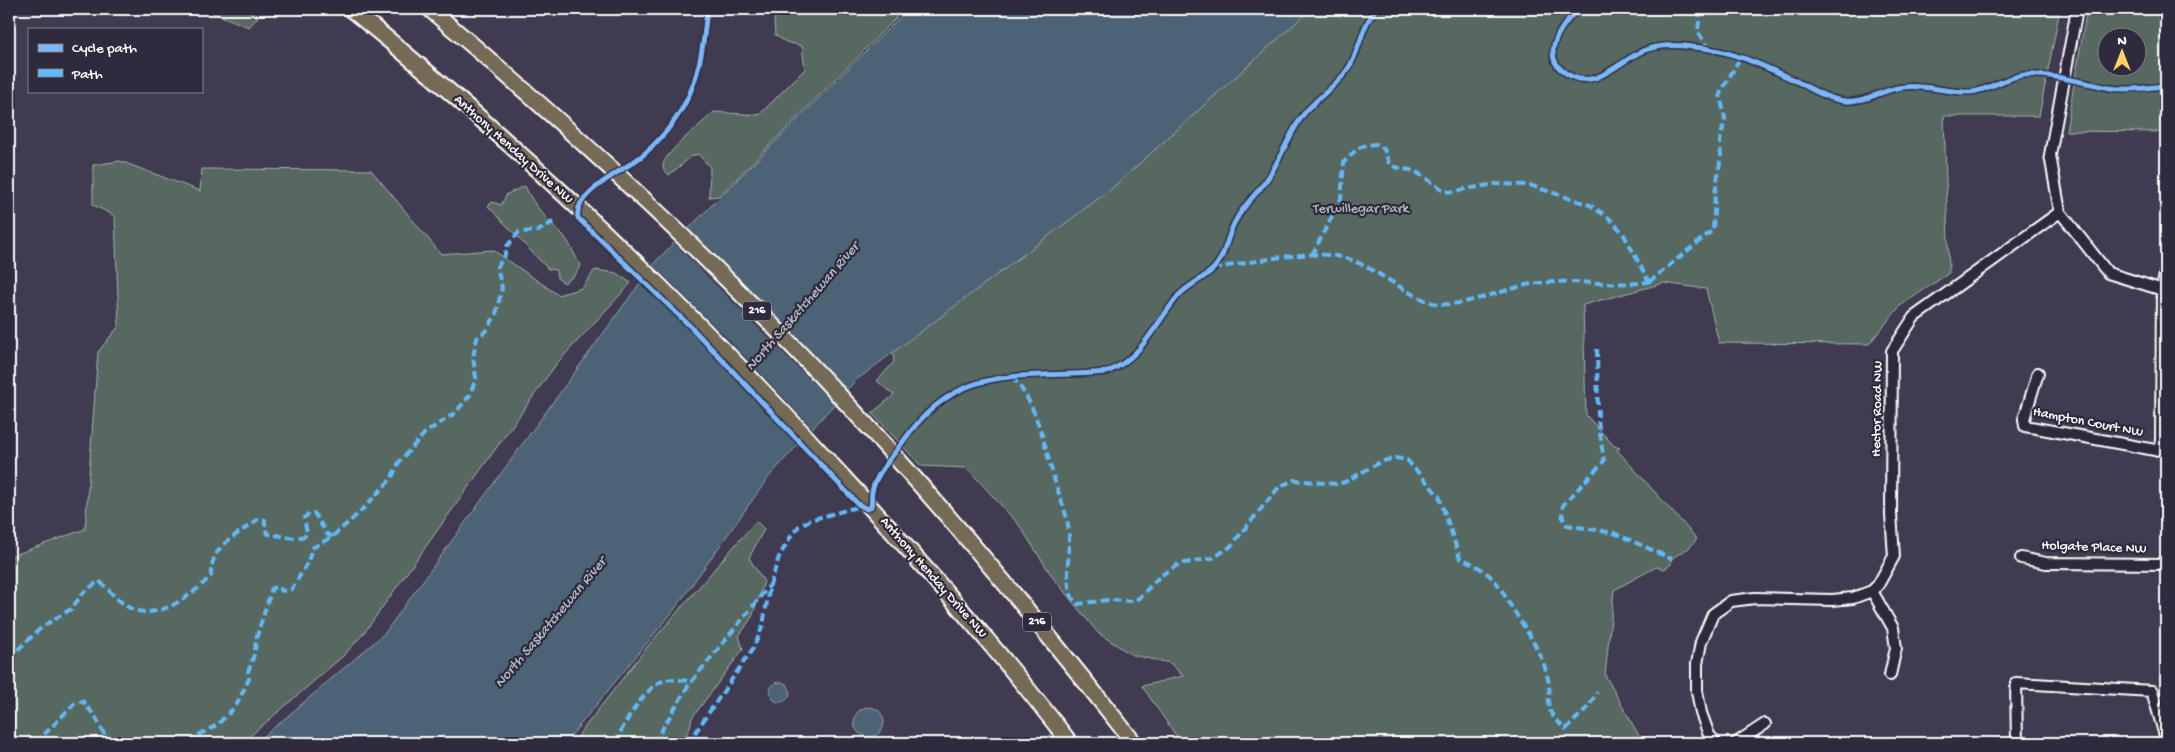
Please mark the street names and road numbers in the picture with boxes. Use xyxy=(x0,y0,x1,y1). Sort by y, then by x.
street label: Anthony Henday Drive NW xyxy=(450,92,576,208)
road number: 216 xyxy=(743,302,771,321)
street label: Hector Road NW xyxy=(1869,361,1887,457)
street label: Hampton Court NW xyxy=(2031,404,2145,442)
street label: Anthony Henday Drive NW xyxy=(876,514,990,642)
street label: Holgate Place NW xyxy=(2041,538,2147,558)
road number: 216 xyxy=(1023,612,1051,632)

